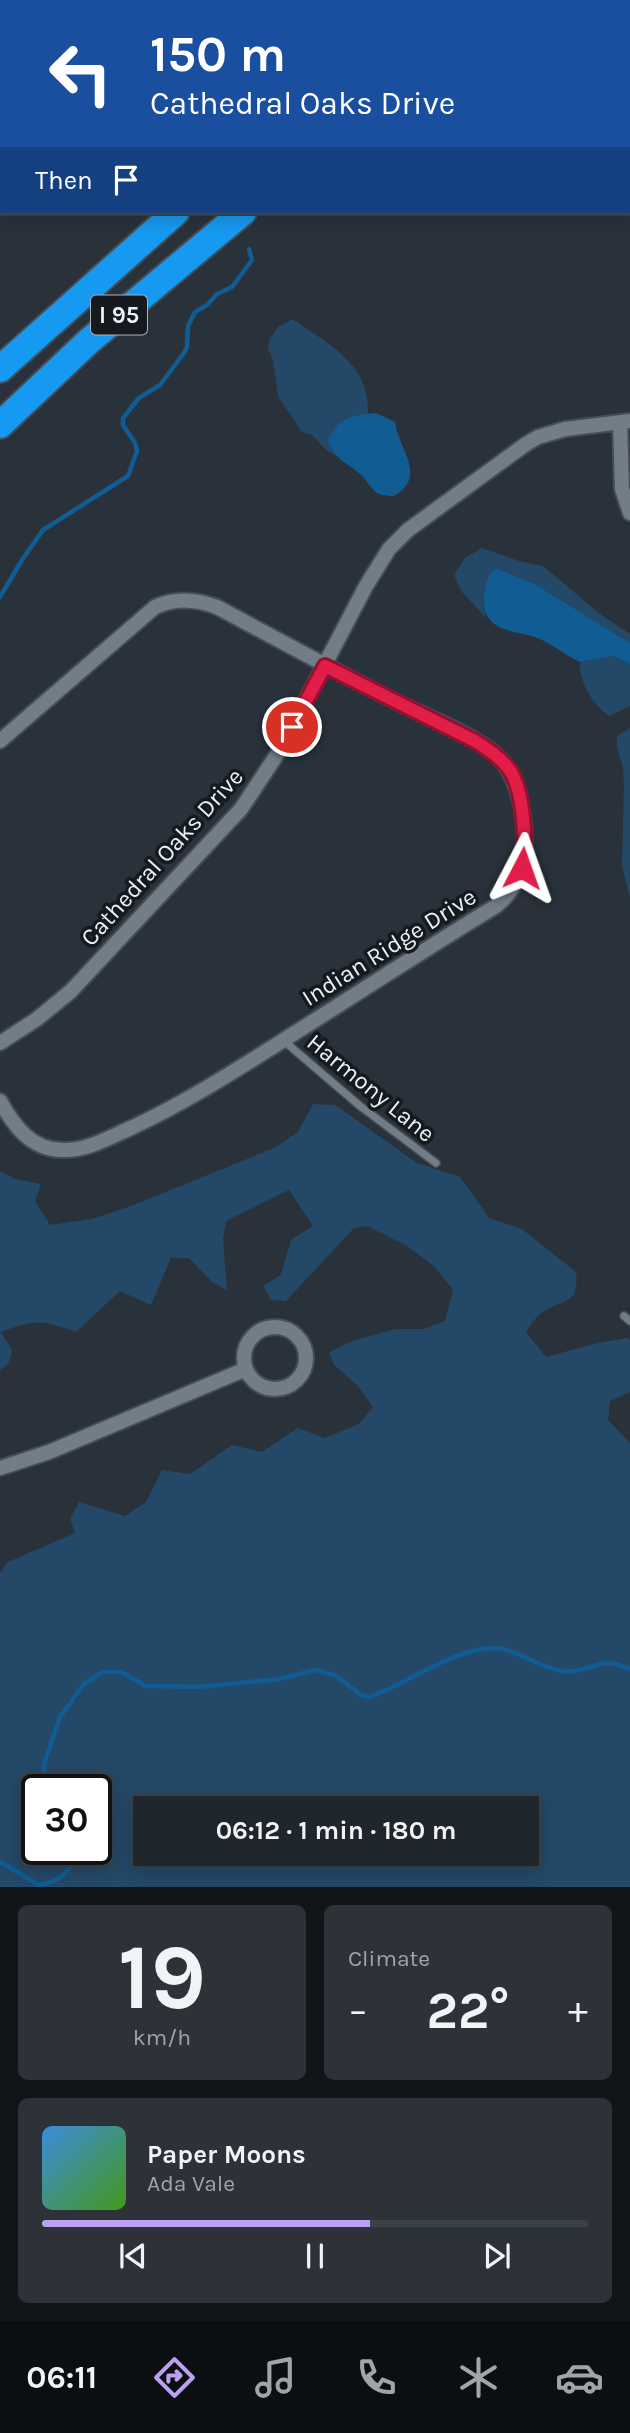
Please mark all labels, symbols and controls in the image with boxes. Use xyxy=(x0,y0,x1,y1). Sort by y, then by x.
text: 150 m xyxy=(150,26,286,83)
icon: left xyxy=(35,28,126,119)
text: Cathedral Oaks Drive xyxy=(150,85,455,122)
icon: arrive xyxy=(107,161,145,199)
text: Then xyxy=(35,165,93,196)
road number: I 95 xyxy=(91,296,147,334)
pin xyxy=(262,697,322,757)
icon: arrive xyxy=(273,708,311,746)
street label: Cathedral Oaks Drive xyxy=(75,763,249,951)
position arrow xyxy=(485,831,559,905)
street label: Indian Ridge Drive xyxy=(297,882,481,1012)
street label: Harmony Lane xyxy=(302,1028,440,1148)
speed limit sign: 30 xyxy=(21,1774,112,1865)
text: 06:12 · 1 min · 180 m xyxy=(216,1815,456,1846)
text: 19 xyxy=(118,1925,206,2031)
text: Climate xyxy=(348,1945,430,1972)
text: 22° xyxy=(426,1980,510,2041)
text: − xyxy=(348,1988,368,2033)
text: + xyxy=(568,1988,588,2033)
text: km/h xyxy=(133,2024,191,2051)
text: Paper Moons xyxy=(147,2139,306,2170)
text: Ada Vale xyxy=(147,2170,235,2197)
icon: previous xyxy=(114,2237,152,2275)
icon: pause xyxy=(296,2237,334,2275)
icon: next xyxy=(478,2237,516,2275)
icon: directions xyxy=(150,2353,199,2402)
icon: music xyxy=(251,2353,300,2402)
icon: phone xyxy=(352,2353,401,2402)
icon: climate xyxy=(454,2353,503,2402)
icon: car xyxy=(555,2353,604,2402)
text: 06:11 xyxy=(26,2359,97,2396)

